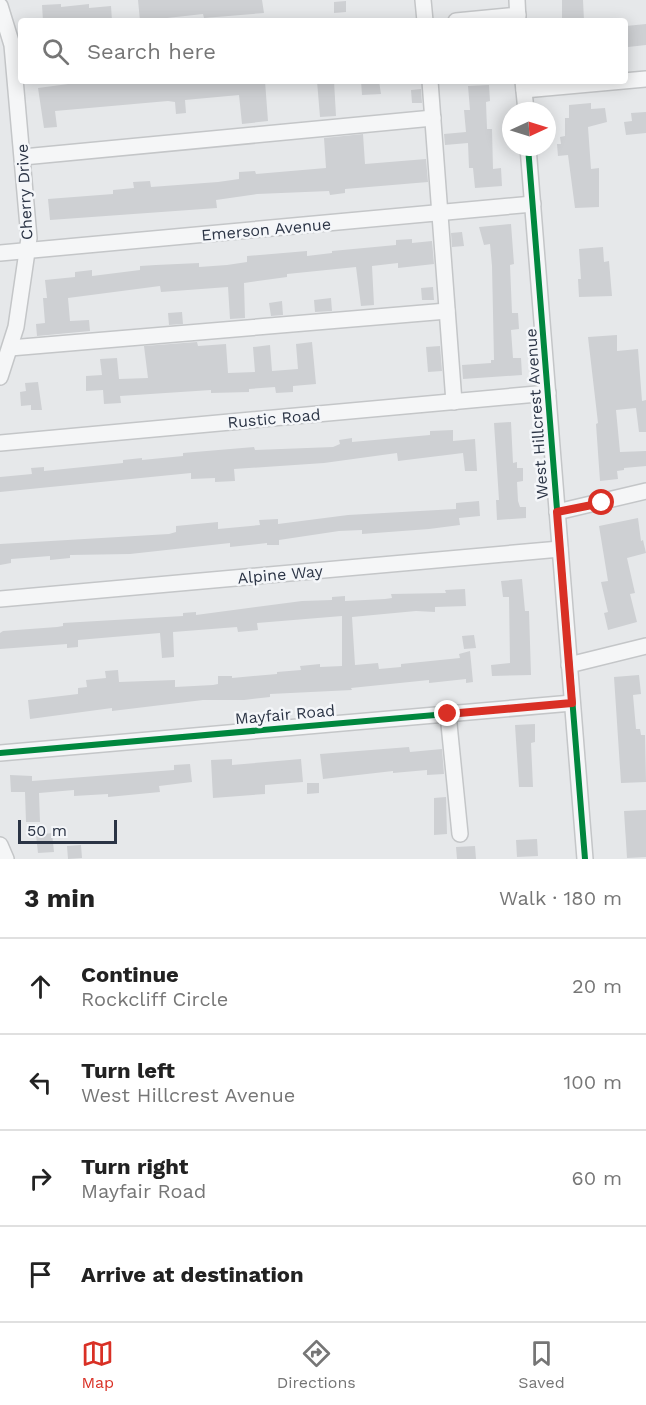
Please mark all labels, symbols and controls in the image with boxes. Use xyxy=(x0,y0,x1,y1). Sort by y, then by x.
search box xyxy=(18,18,628,84)
icon: search xyxy=(39,35,72,68)
text: Search here xyxy=(87,39,216,64)
north arrow xyxy=(502,102,556,156)
street label: Cherry Drive xyxy=(12,143,37,241)
street label: Emerson Avenue xyxy=(200,214,332,245)
street label: West Hillcrest Avenue xyxy=(521,328,552,500)
street label: Rustic Road xyxy=(227,405,321,432)
route start xyxy=(588,489,614,515)
street label: Alpine Way xyxy=(237,561,324,588)
route end xyxy=(434,700,460,726)
street label: Mayfair Road xyxy=(234,701,336,728)
scale bar xyxy=(18,817,117,844)
text: 50 m xyxy=(27,821,67,840)
text: 3 min xyxy=(24,883,95,913)
text: Walk · 180 m xyxy=(499,886,622,910)
text: Continue xyxy=(81,962,179,987)
icon: ahead xyxy=(24,970,57,1003)
text: 20 m xyxy=(572,974,622,998)
text: Rockcliff Circle xyxy=(81,987,228,1011)
text: Turn left xyxy=(81,1058,175,1083)
icon: left xyxy=(24,1066,57,1099)
text: 100 m xyxy=(563,1070,622,1094)
text: West Hillcrest Avenue xyxy=(81,1083,295,1107)
text: Turn right xyxy=(81,1154,188,1179)
icon: right xyxy=(24,1162,57,1195)
text: 60 m xyxy=(572,1166,622,1190)
text: Mayfair Road xyxy=(81,1179,206,1203)
icon: arrive xyxy=(24,1258,57,1291)
text: Arrive at destination xyxy=(81,1262,304,1287)
tab: Map xyxy=(81,1337,114,1392)
tab: Directions xyxy=(277,1337,356,1392)
tab: Saved xyxy=(518,1337,565,1392)

